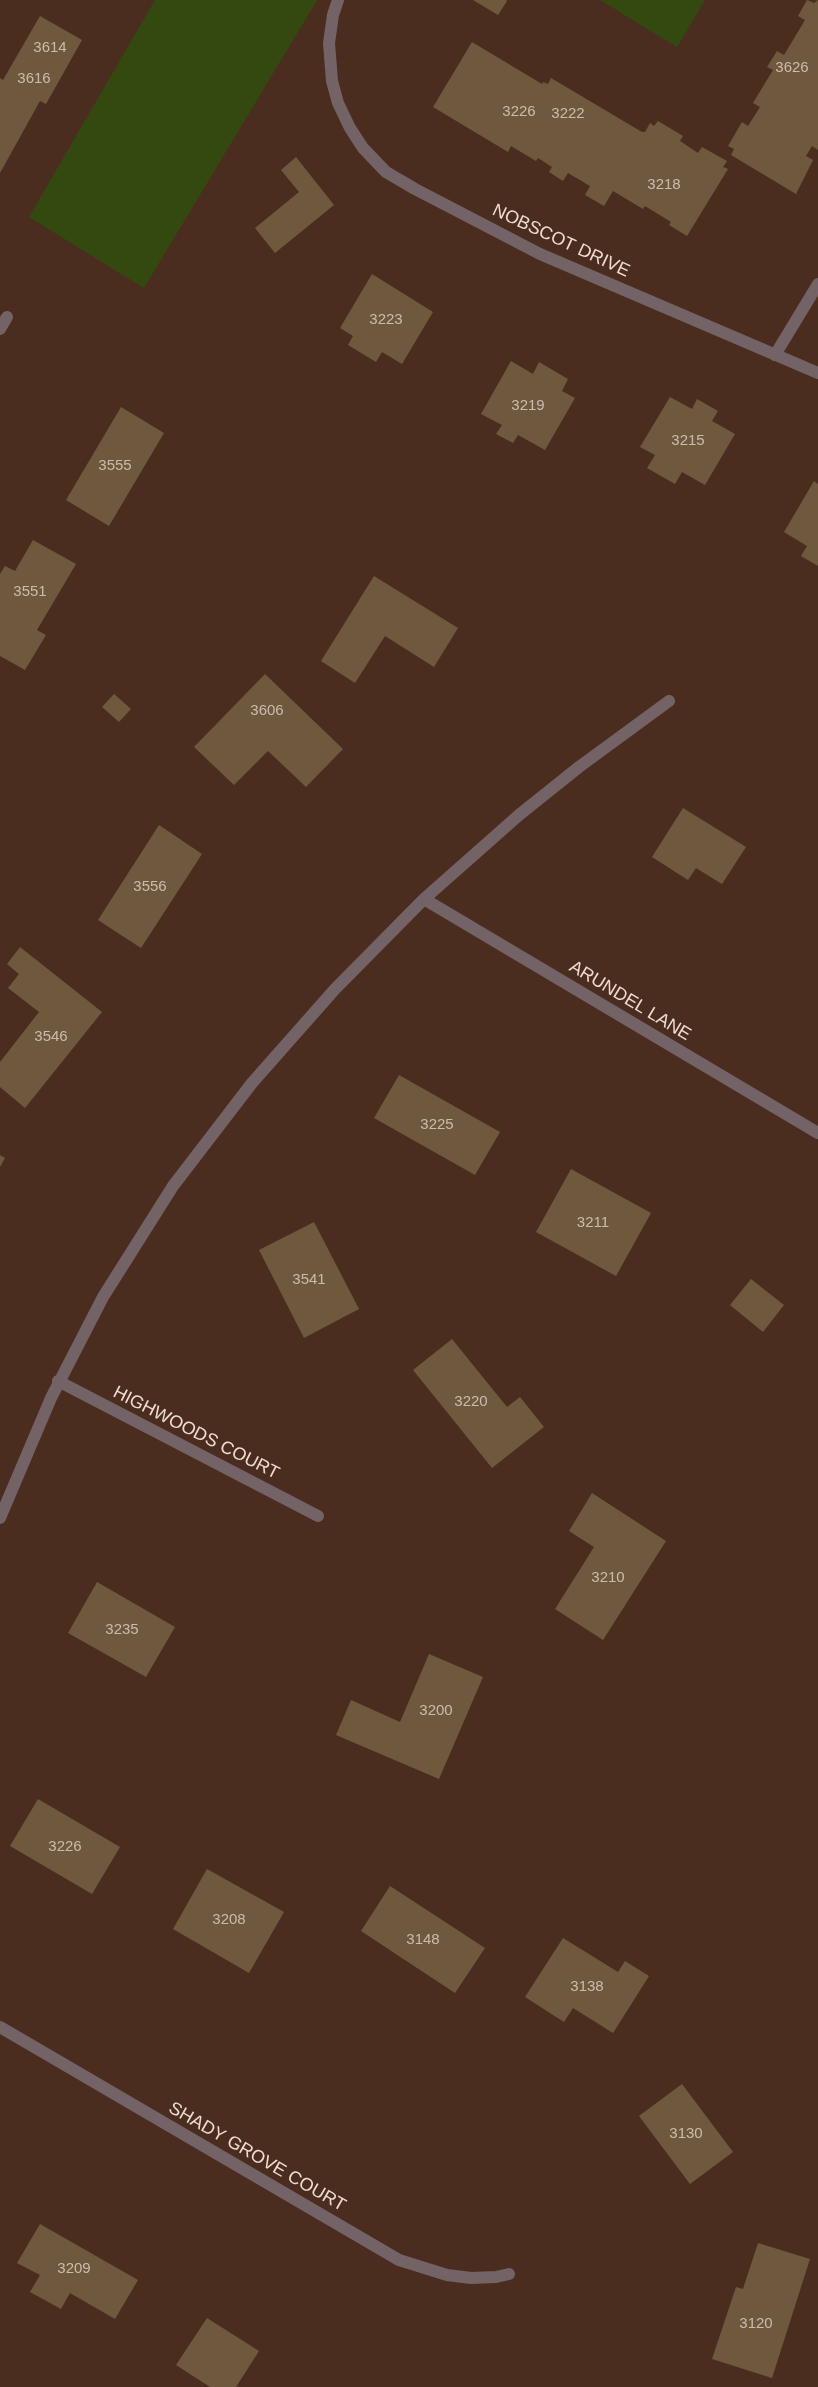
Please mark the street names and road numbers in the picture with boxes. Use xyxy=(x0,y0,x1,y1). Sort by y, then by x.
street label: NOBSCOT DRIVE xyxy=(489,200,633,282)
street label: ARUNDEL LANE xyxy=(565,956,695,1046)
street label: HIGHWOODS COURT xyxy=(109,1382,283,1484)
street label: SHADY GROVE COURT xyxy=(165,2097,349,2217)

